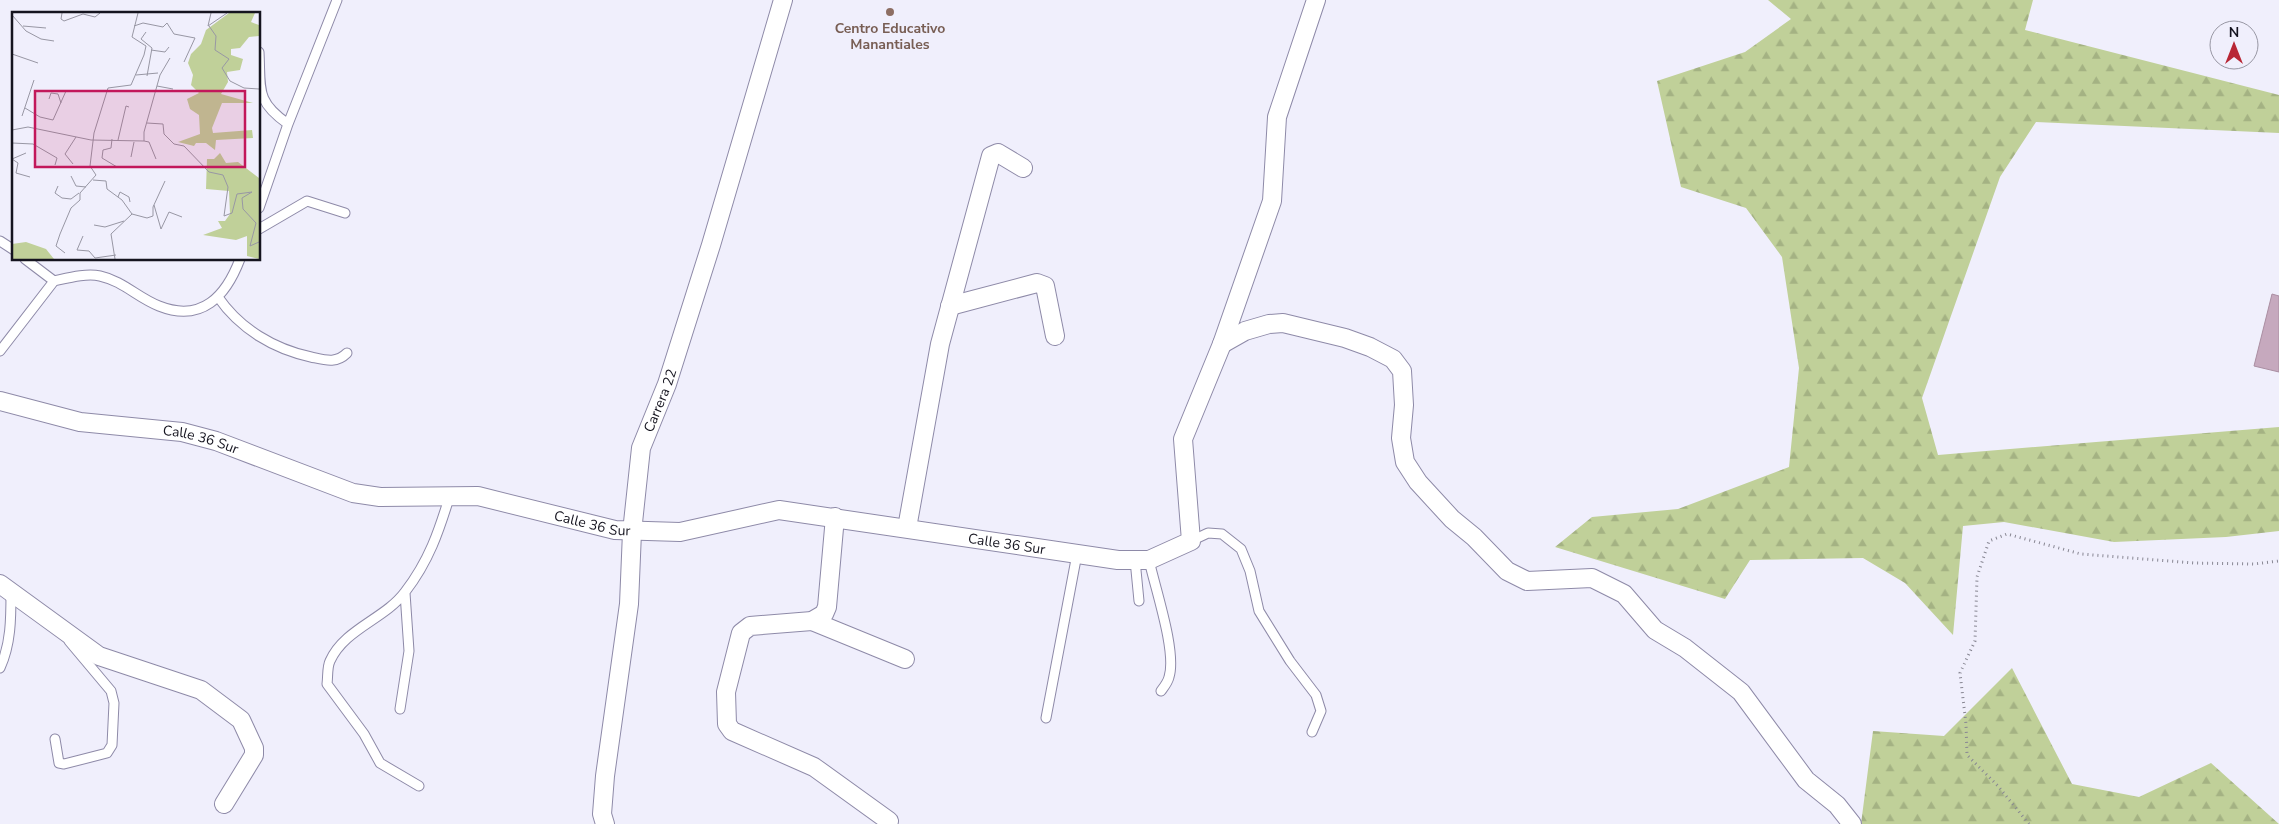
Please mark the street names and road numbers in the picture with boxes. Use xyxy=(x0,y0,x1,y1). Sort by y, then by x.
street label: Carrera 22 xyxy=(639,366,681,435)
street label: Calle 36 Sur xyxy=(162,421,241,458)
street label: Calle 36 Sur xyxy=(552,506,631,540)
street label: Calle 36 Sur xyxy=(967,529,1047,559)

